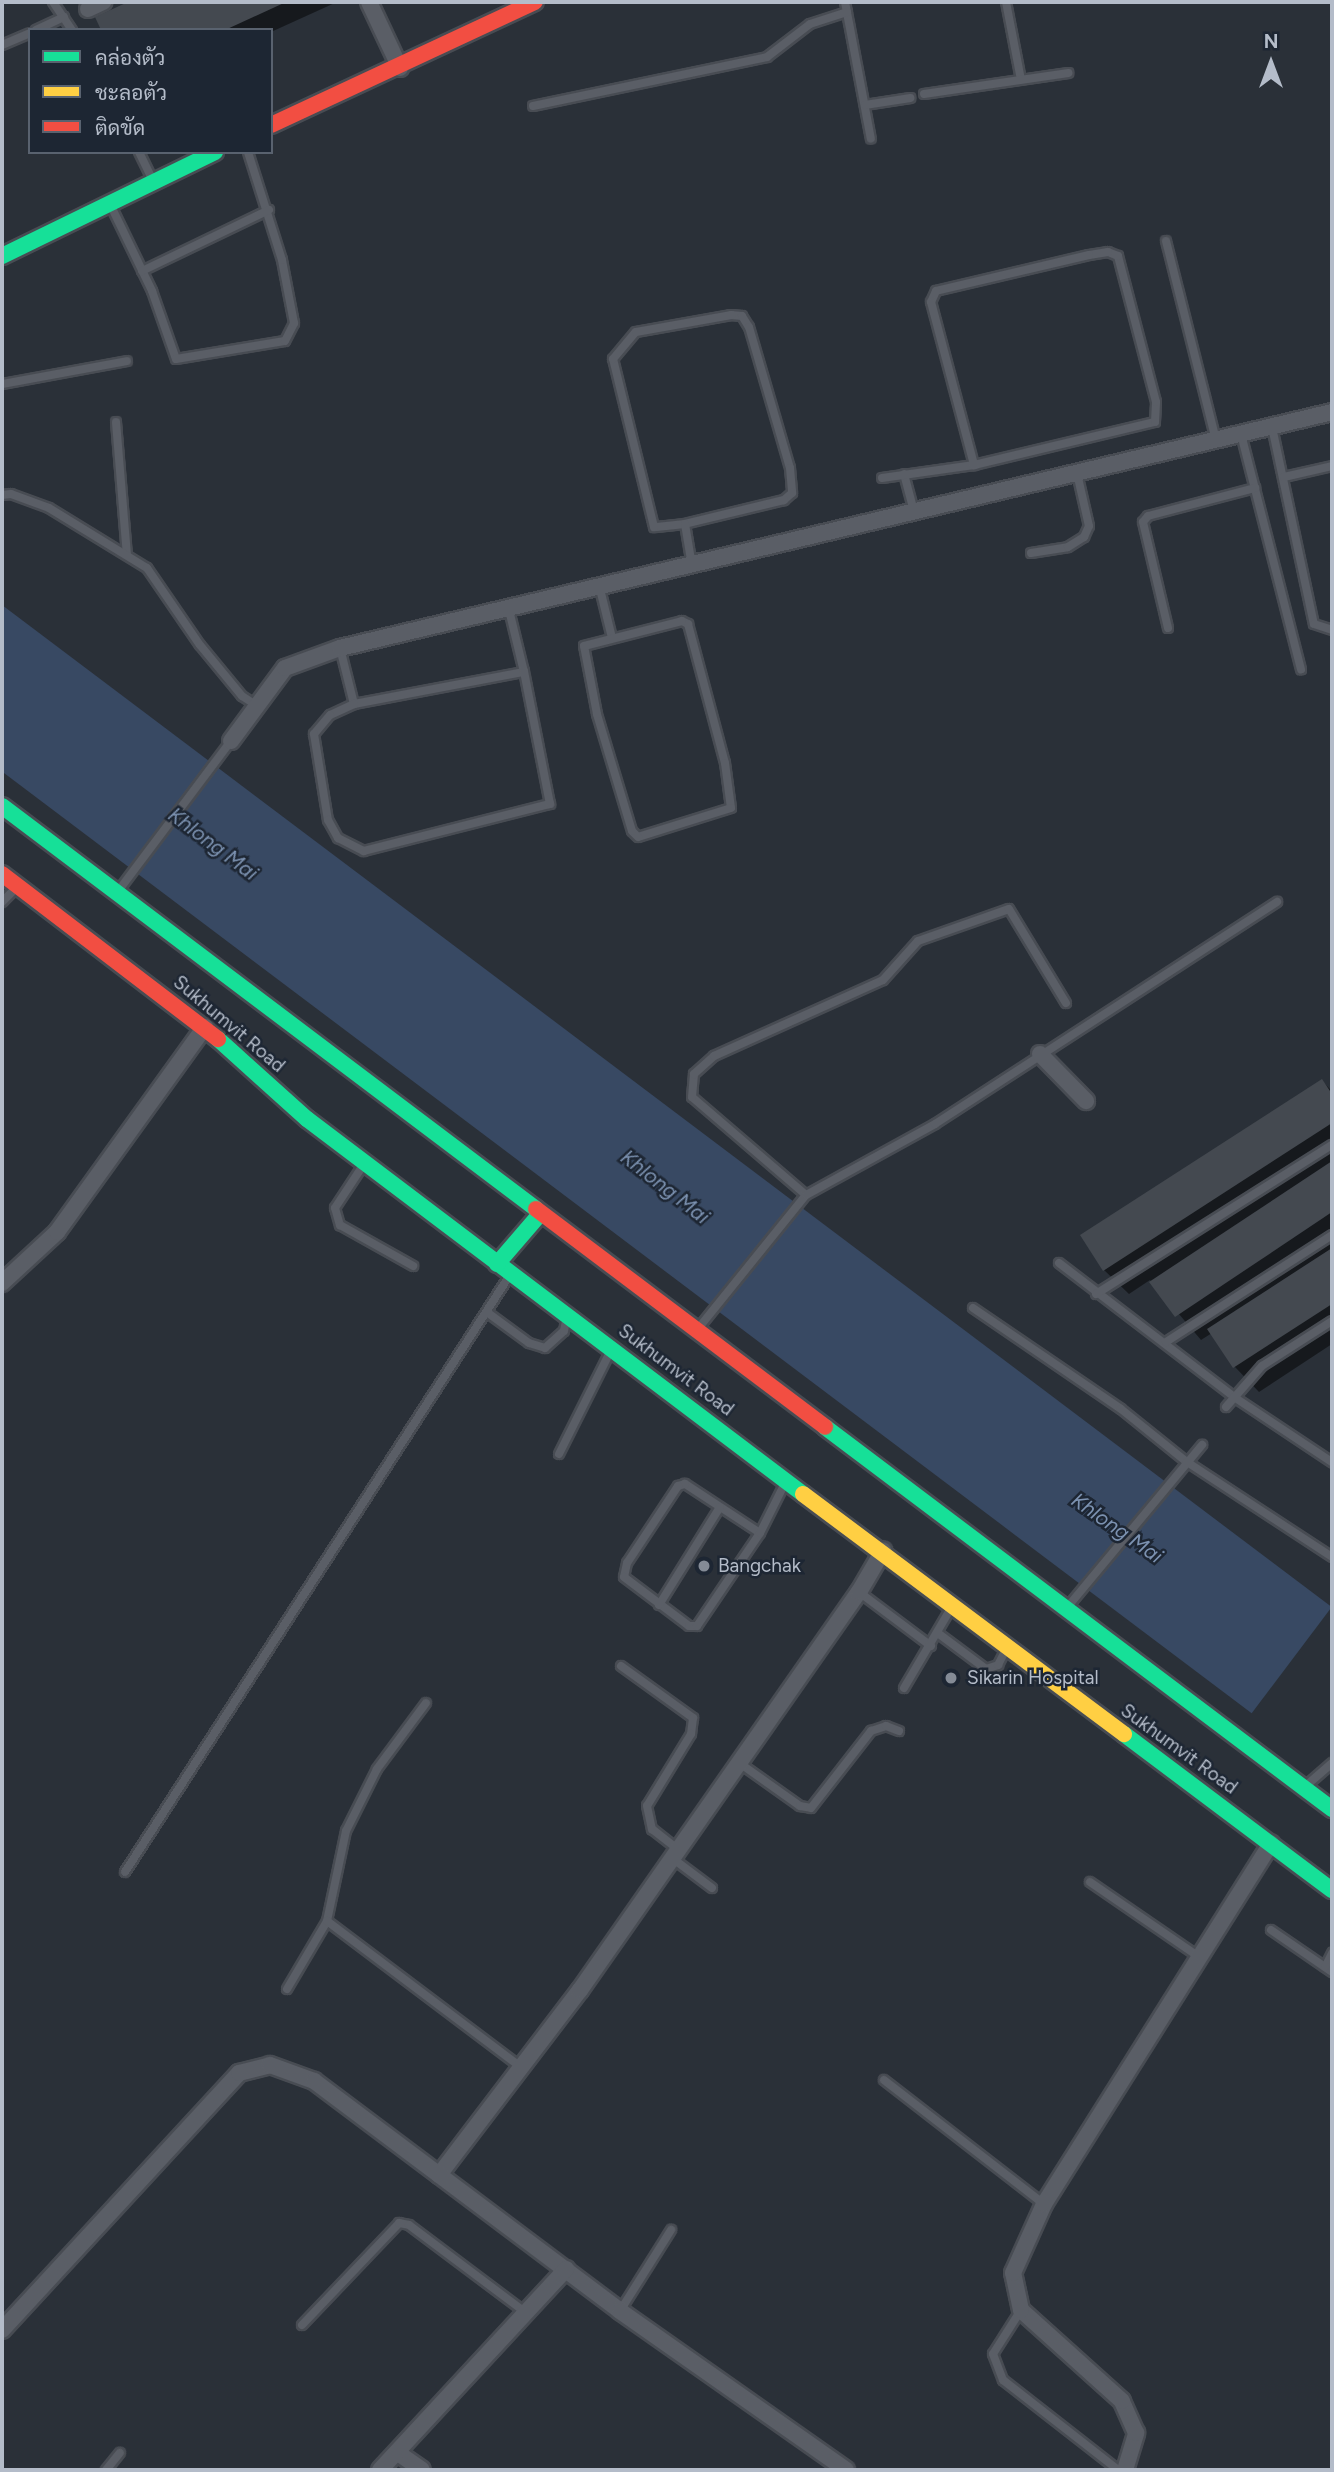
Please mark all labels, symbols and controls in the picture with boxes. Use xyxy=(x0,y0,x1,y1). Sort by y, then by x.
legend xyxy=(28,28,273,154)
north arrow xyxy=(1236,28,1306,98)
text: N xyxy=(1264,30,1278,53)
text: คล่องตัว xyxy=(95,45,165,70)
text: ชะลอตัว xyxy=(95,80,167,105)
text: ติดขัด xyxy=(95,115,145,140)
water label: Khlong Mai xyxy=(163,802,263,886)
street label: Sukhumvit Road xyxy=(169,971,289,1077)
water label: Khlong Mai xyxy=(616,1145,714,1229)
street label: Sukhumvit Road xyxy=(614,1319,738,1421)
water label: Khlong Mai xyxy=(1067,1487,1167,1569)
place label: Bangchak xyxy=(718,1555,801,1577)
marker: Bangchak xyxy=(696,1558,712,1574)
place label: Sikarin Hospital xyxy=(967,1667,1099,1689)
marker: Sikarin Hospital xyxy=(941,1668,961,1688)
street label: Sukhumvit Road xyxy=(1116,1699,1242,1799)

